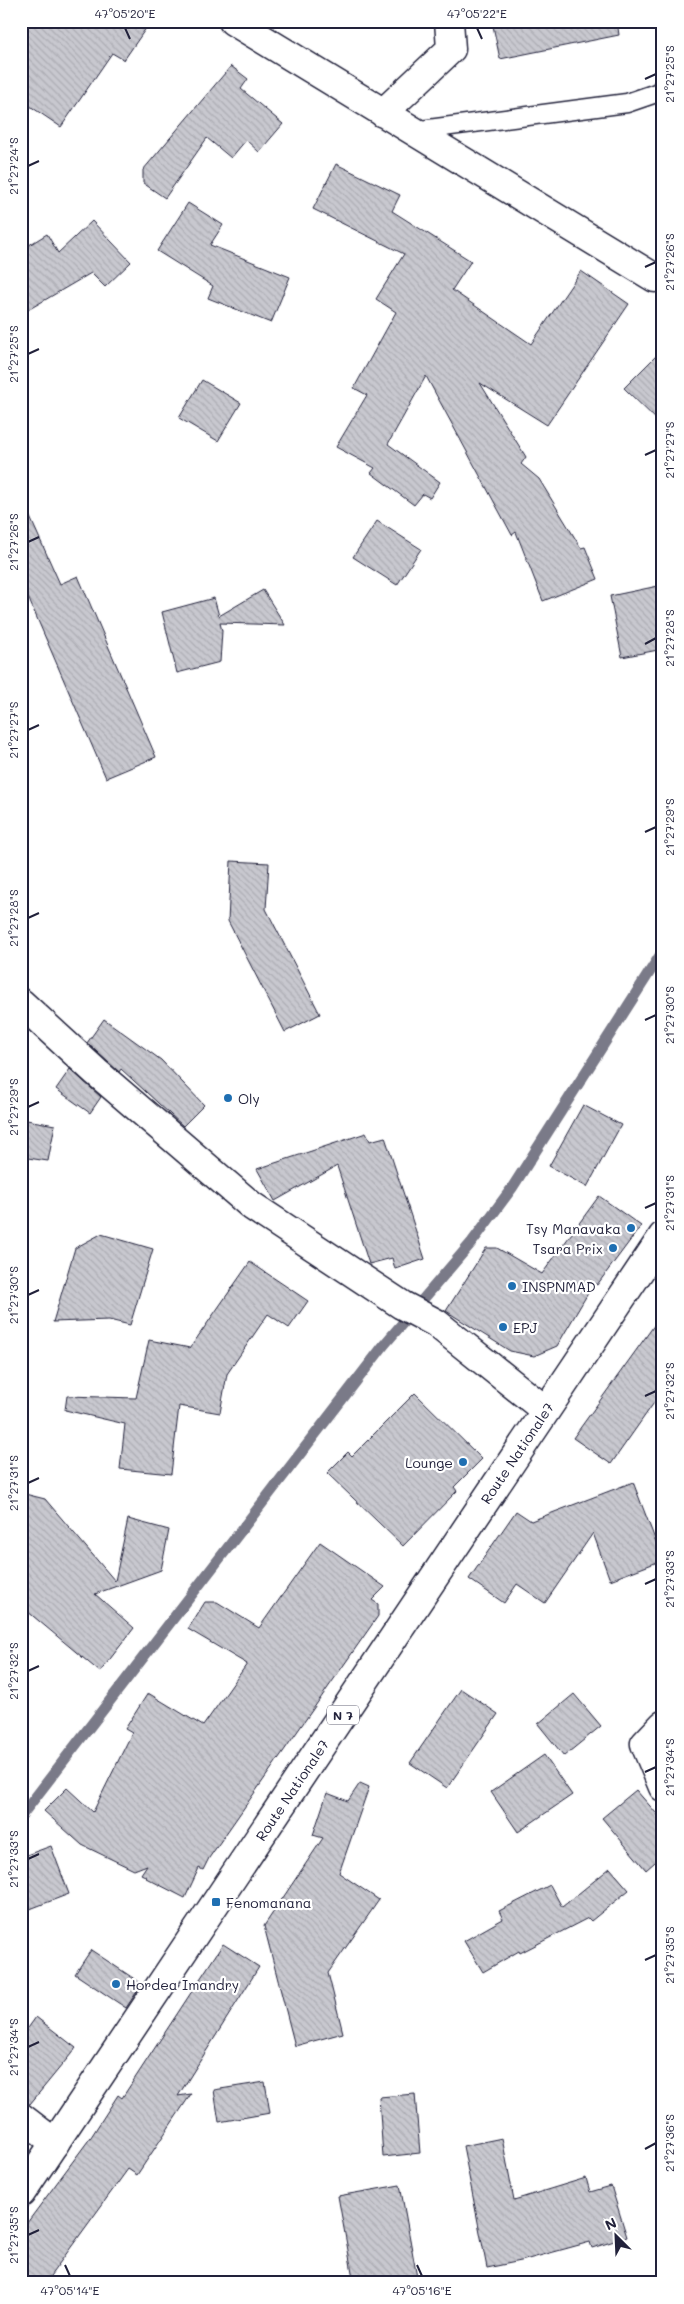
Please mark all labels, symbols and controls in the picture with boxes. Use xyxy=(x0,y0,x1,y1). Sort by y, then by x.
text: 47°05'20"E xyxy=(95,5,155,21)
text: 47°05'22"E xyxy=(447,5,507,21)
text: 21°27'25"S xyxy=(661,45,677,103)
text: 21°27'24"S xyxy=(5,137,21,195)
text: 21°27'26"S xyxy=(661,233,677,291)
text: 21°27'25"S xyxy=(5,325,21,383)
text: 21°27'27"S xyxy=(661,421,677,479)
text: 21°27'26"S xyxy=(5,513,21,571)
text: 21°27'28"S xyxy=(661,609,677,667)
text: 21°27'27"S xyxy=(5,701,21,759)
text: 21°27'29"S xyxy=(661,798,677,856)
text: 21°27'28"S xyxy=(5,889,21,947)
text: 21°27'30"S xyxy=(661,986,677,1044)
text: 21°27'29"S xyxy=(5,1078,21,1136)
place label: Oly xyxy=(238,1089,260,1108)
marker: Oly xyxy=(222,1092,234,1104)
text: 21°27'31"S xyxy=(661,1175,677,1231)
place label: Tsy Manavaka xyxy=(526,1219,621,1238)
marker: Tsy Manavaka xyxy=(625,1222,637,1234)
place label: Tsara Prix xyxy=(532,1239,603,1258)
marker: Tsara Prix xyxy=(607,1242,619,1254)
text: 21°27'30"S xyxy=(5,1266,21,1324)
place label: INSPNMAD xyxy=(522,1277,596,1296)
marker: INSPNMAD xyxy=(506,1280,518,1292)
place label: EPJ xyxy=(513,1318,538,1337)
marker: EPJ xyxy=(497,1321,509,1333)
text: 21°27'32"S xyxy=(661,1362,677,1420)
street label: Route Nationale7 xyxy=(476,1398,558,1507)
place label: Lounge xyxy=(405,1453,453,1472)
text: 21°27'31"S xyxy=(5,1455,21,1511)
marker: Lounge xyxy=(457,1456,469,1468)
text: 21°27'33"S xyxy=(661,1550,677,1608)
text: 21°27'32"S xyxy=(5,1642,21,1700)
road number: N 7 xyxy=(327,1706,359,1724)
street label: Route Nationale7 xyxy=(251,1735,333,1844)
text: 21°27'34"S xyxy=(661,1738,677,1796)
text: 21°27'33"S xyxy=(5,1830,21,1888)
place label: Fenomanana xyxy=(226,1893,311,1912)
marker: Fenomanana xyxy=(210,1896,222,1908)
text: 21°27'35"S xyxy=(661,1926,677,1984)
place label: Hordea Imandry xyxy=(126,1975,239,1994)
marker: Hordea Imandry xyxy=(110,1978,122,1990)
text: 21°27'34"S xyxy=(5,2018,21,2076)
text: 21°27'36"S xyxy=(661,2114,677,2172)
text: 21°27'35"S xyxy=(5,2206,21,2264)
north arrow xyxy=(592,2212,642,2262)
text: N xyxy=(602,2213,619,2235)
text: 47°05'14"E xyxy=(41,2282,100,2298)
text: 47°05'16"E xyxy=(392,2282,452,2298)

